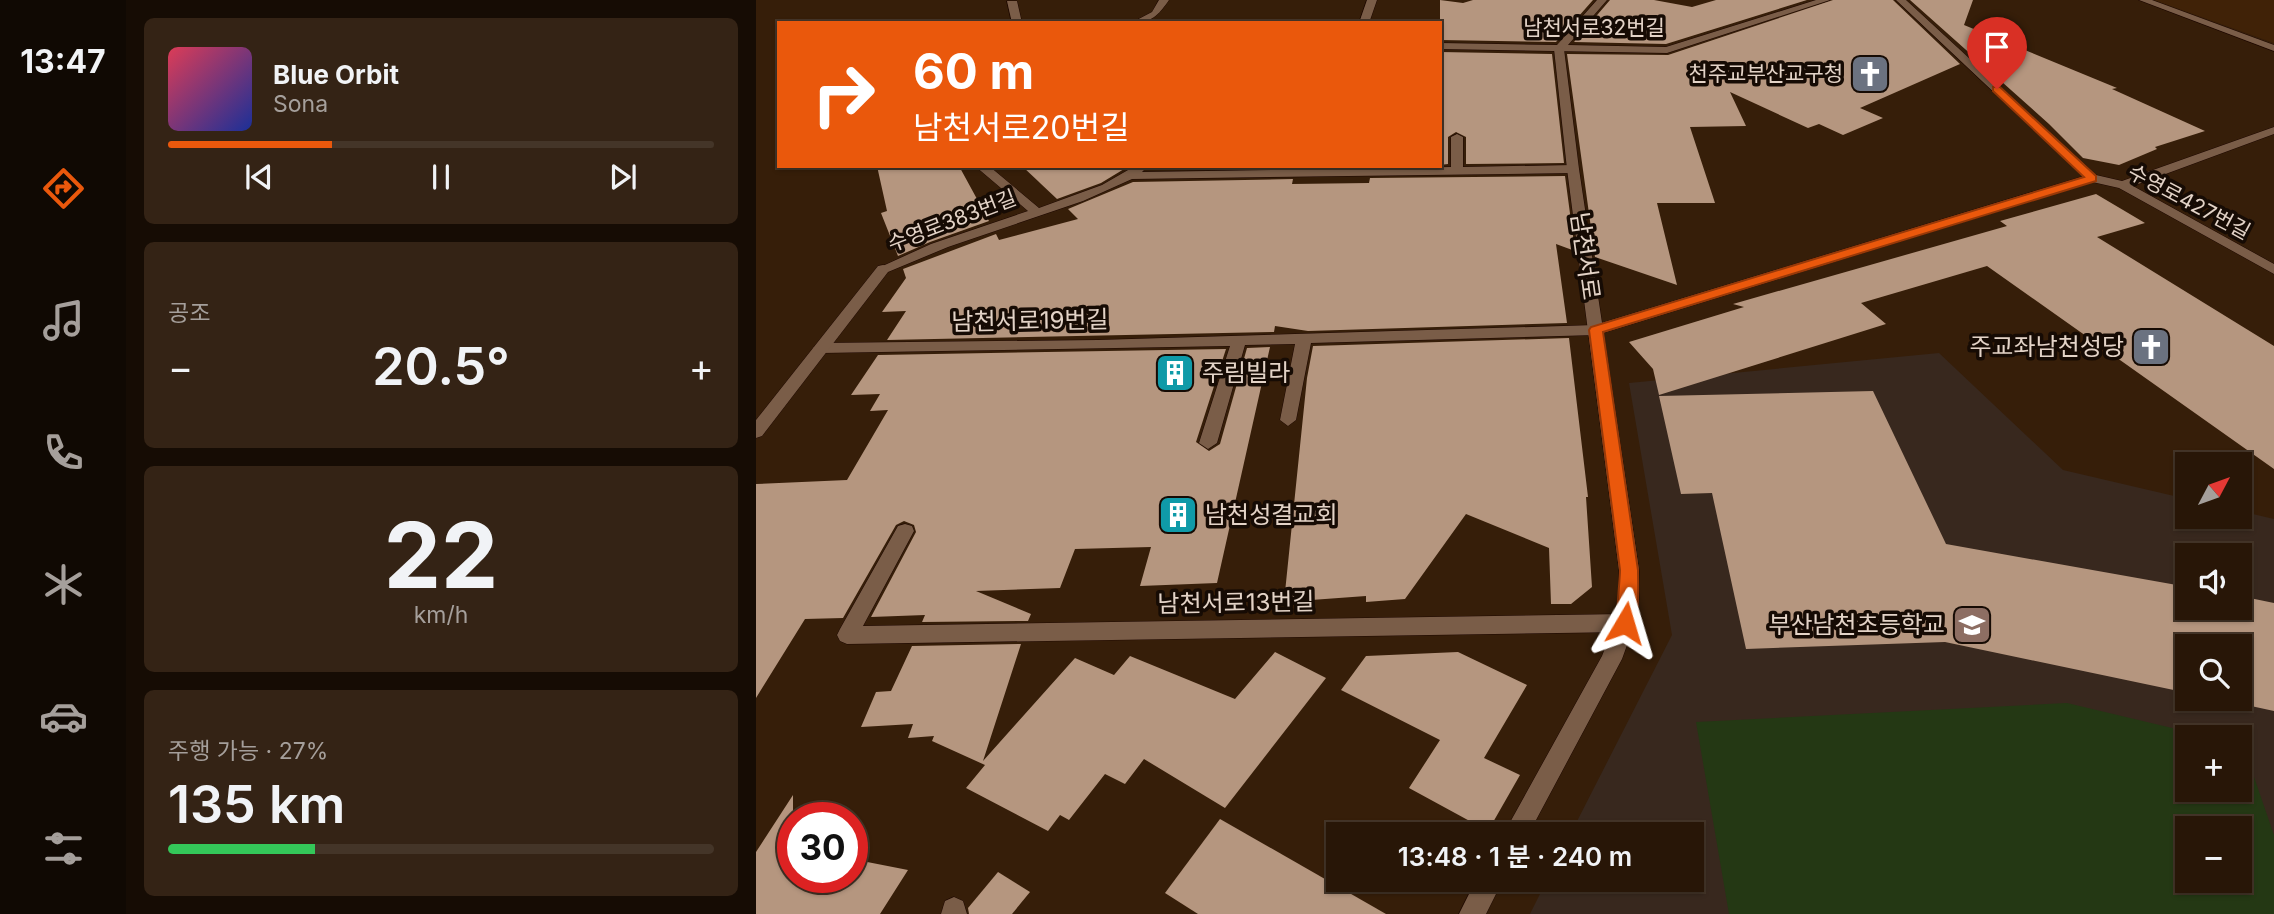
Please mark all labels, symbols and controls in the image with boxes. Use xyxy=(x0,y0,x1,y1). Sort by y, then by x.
street label: 남천서로32번길 xyxy=(1523,15,1665,40)
pin xyxy=(1967,17,2027,89)
icon: arrive xyxy=(1978,28,2016,66)
text: 13:47 xyxy=(20,42,106,81)
text: 60 m xyxy=(913,42,1034,101)
icon: right xyxy=(798,49,889,140)
church icon: 천주교부산교구청 xyxy=(1849,53,1891,95)
text: Blue Orbit xyxy=(273,59,399,90)
place label: 천주교부산교구청 xyxy=(1688,61,1843,86)
text: Sona xyxy=(273,90,328,118)
text: 남천서로20번길 xyxy=(913,108,1129,147)
icon: previous xyxy=(240,158,278,196)
icon: pause xyxy=(422,158,460,196)
icon: next xyxy=(604,158,642,196)
street label: 수영로427번길 xyxy=(2124,159,2255,244)
icon: directions xyxy=(39,164,88,213)
street label: 수영로383번길 xyxy=(884,185,1020,256)
street label: 남천서로 xyxy=(1565,210,1606,302)
icon: music xyxy=(39,296,88,345)
text: 공조 xyxy=(168,299,210,327)
street label: 남천서로19번길 xyxy=(951,305,1109,336)
church icon: 주교좌남천성당 xyxy=(2130,326,2172,368)
place label: 주교좌남천성당 xyxy=(1969,332,2124,361)
text: 20.5° xyxy=(372,335,510,398)
text: − xyxy=(168,344,193,390)
text: + xyxy=(689,344,714,390)
building icon: 주림빌라 xyxy=(1154,352,1196,394)
place label: 주림빌라 xyxy=(1202,358,1290,387)
icon: phone xyxy=(39,428,88,477)
north arrow xyxy=(2175,452,2252,528)
map controls xyxy=(2175,452,2252,893)
building icon: 남천성결교회 xyxy=(1157,494,1199,536)
text: 22 xyxy=(384,500,498,610)
place label: 남천성결교회 xyxy=(1205,500,1337,529)
button: sound xyxy=(2175,543,2252,620)
icon: climate xyxy=(39,560,88,609)
position arrow xyxy=(1588,586,1662,660)
street label: 남천서로13번길 xyxy=(1157,587,1315,618)
text: km/h xyxy=(414,601,468,629)
school or university icon: 부산남천초등학교 xyxy=(1951,604,1993,646)
place label: 부산남천초등학교 xyxy=(1768,610,1945,639)
button: search xyxy=(2175,634,2252,711)
icon: car xyxy=(39,692,88,741)
button: + xyxy=(2175,725,2252,802)
text: 주행 가능 · 27% xyxy=(168,737,328,765)
text: 135 km xyxy=(168,773,345,836)
speed limit sign: 30 xyxy=(777,802,868,893)
button: − xyxy=(2175,816,2252,893)
icon: filters xyxy=(39,824,88,873)
text: 13:48 · 1 분 · 240 m xyxy=(1398,841,1632,872)

